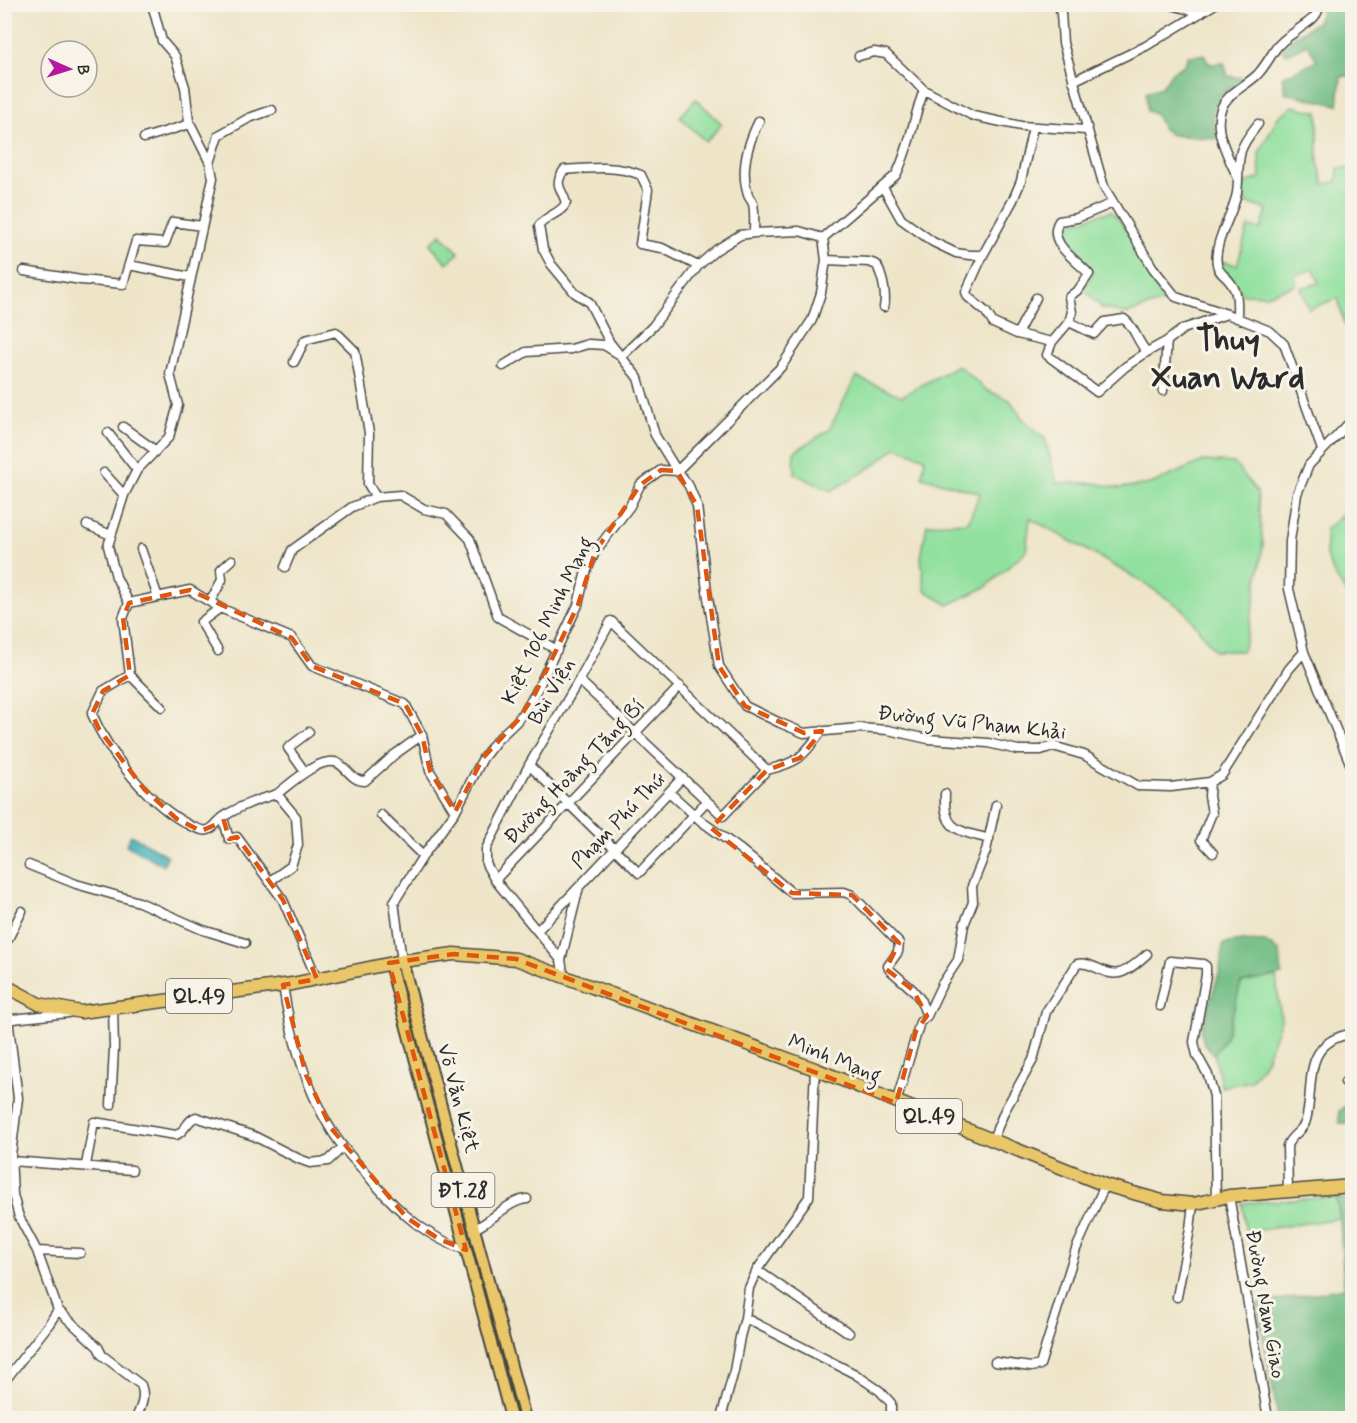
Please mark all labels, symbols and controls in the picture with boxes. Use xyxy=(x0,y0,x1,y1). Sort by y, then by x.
north arrow xyxy=(39,39,99,99)
text: B xyxy=(72,64,93,75)
district label: Thuy Xuan Ward xyxy=(1151,319,1305,401)
street label: Kiệt 106 Minh Mạng xyxy=(495,532,602,710)
street label: Bùi Viện xyxy=(522,653,582,730)
street label: Đường Hoàng Tăng Bí xyxy=(498,693,653,852)
street label: Đường Vũ Phạm Khải xyxy=(876,699,1068,749)
street label: Phạm Phú Thứ xyxy=(565,766,672,876)
road number: QL.49 xyxy=(166,979,232,1013)
street label: Minh Mạng xyxy=(783,1028,885,1092)
street label: Võ Văn Kiệt xyxy=(430,1041,486,1157)
road number: QL.49 xyxy=(896,1099,962,1133)
road number: ĐT.28 xyxy=(432,1173,494,1207)
street label: Đường Nam Giao xyxy=(1236,1228,1292,1381)

